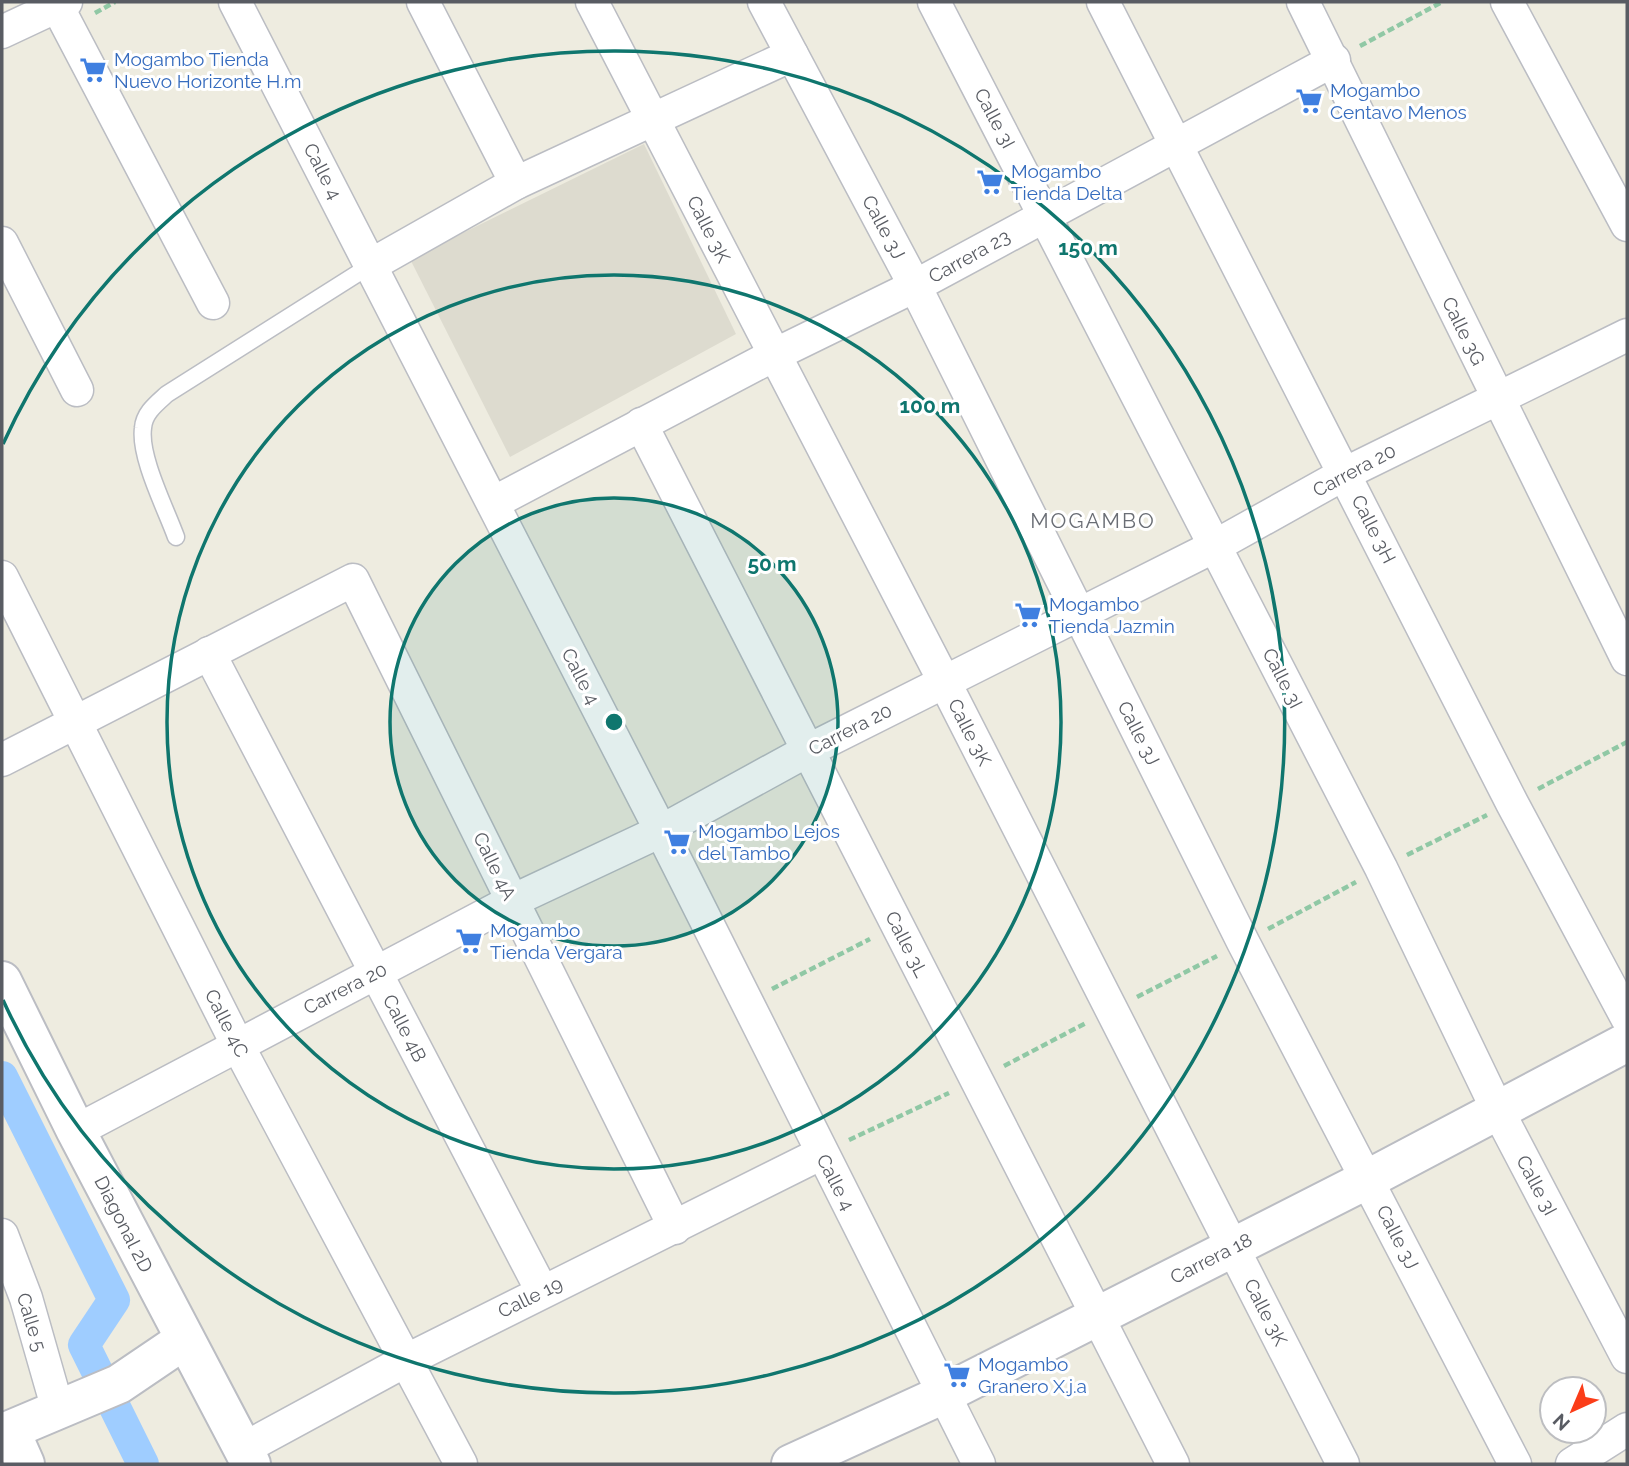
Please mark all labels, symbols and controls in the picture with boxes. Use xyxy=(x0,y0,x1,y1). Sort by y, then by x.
place label: Mogambo Tienda Nuevo Horizonte H.m xyxy=(114,48,301,92)
supermarket icon: Mogambo Tienda Nuevo Horizonte H.m xyxy=(78,55,108,85)
place label: Mogambo Centavo Menos xyxy=(1330,79,1467,123)
street label: Calle 3I xyxy=(970,84,1020,152)
supermarket icon: Mogambo Centavo Menos xyxy=(1294,86,1324,116)
street label: Calle 4 xyxy=(300,139,346,203)
place label: Mogambo Tienda Delta xyxy=(1011,160,1123,204)
supermarket icon: Mogambo Tienda Delta xyxy=(975,167,1005,197)
street label: Calle 3J xyxy=(858,191,910,263)
street label: Calle 3K xyxy=(683,192,736,267)
street label: Carrera 23 xyxy=(925,225,1013,287)
text: 150 m xyxy=(1058,235,1118,260)
street label: Calle 3G xyxy=(1438,293,1490,369)
text: 100 m xyxy=(900,393,960,418)
street label: Carrera 20 xyxy=(1309,439,1399,501)
street label: Calle 3H xyxy=(1347,491,1401,567)
district label: MOGAMBO xyxy=(1030,508,1156,533)
text: 50 m xyxy=(747,551,797,576)
place label: Mogambo Tienda Jazmin xyxy=(1049,593,1175,637)
supermarket icon: Mogambo Tienda Jazmin xyxy=(1013,600,1043,630)
street label: Calle 4 xyxy=(558,644,604,708)
street label: Calle 3I xyxy=(1259,644,1307,712)
street label: Calle 3K xyxy=(944,695,997,770)
street label: Calle 3J xyxy=(1114,697,1164,769)
street label: Carrera 20 xyxy=(804,699,896,759)
centre of rings xyxy=(602,710,626,734)
place label: Mogambo Lejos del Tambo xyxy=(698,820,840,864)
supermarket icon: Mogambo Lejos del Tambo xyxy=(662,827,692,857)
street label: Calle 4A xyxy=(469,828,521,904)
street label: Calle 3L xyxy=(881,907,933,981)
place label: Mogambo Tienda Vergara xyxy=(490,919,623,963)
supermarket icon: Mogambo Tienda Vergara xyxy=(454,926,484,956)
street label: Carrera 20 xyxy=(299,958,391,1018)
street label: Calle 4C xyxy=(201,985,253,1061)
street label: Calle 4B xyxy=(379,991,431,1065)
street label: Calle 4 xyxy=(813,1150,859,1214)
street label: Calle 3I xyxy=(1512,1151,1562,1219)
street label: Diagonal 2D xyxy=(90,1172,158,1276)
street label: Calle 3J xyxy=(1373,1201,1423,1273)
street label: Carrera 18 xyxy=(1166,1228,1256,1288)
street label: Calle 19 xyxy=(494,1272,566,1322)
street label: Calle 3K xyxy=(1240,1275,1293,1350)
street label: Calle 5 xyxy=(13,1290,51,1354)
place label: Mogambo Granero X.j.a xyxy=(978,1353,1087,1397)
supermarket icon: Mogambo Granero X.j.a xyxy=(942,1360,972,1390)
north arrow xyxy=(1538,1375,1608,1445)
text: N xyxy=(1548,1409,1574,1435)

